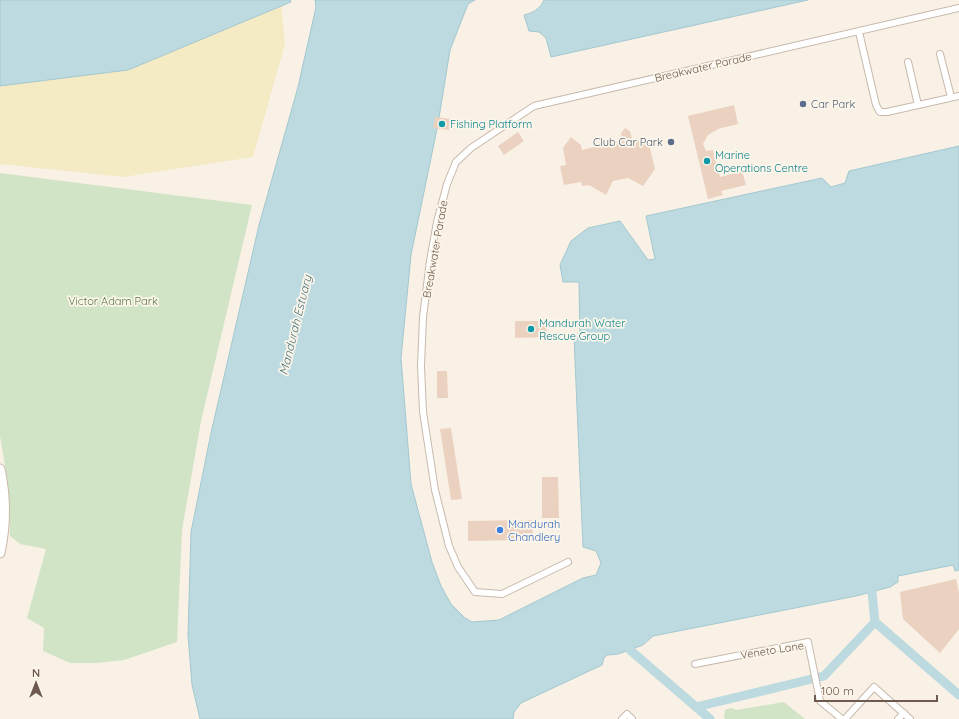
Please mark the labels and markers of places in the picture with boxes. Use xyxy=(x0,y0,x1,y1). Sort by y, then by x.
place label: Car Park xyxy=(811,97,855,111)
marker: Car Park xyxy=(798,99,808,109)
place label: Fishing Platform xyxy=(450,117,532,131)
marker: Fishing Platform xyxy=(437,119,447,129)
place label: Club Car Park xyxy=(593,135,663,149)
marker: Club Car Park xyxy=(666,137,676,147)
place label: Marine Operations Centre xyxy=(715,148,808,175)
marker: Marine Operations Centre xyxy=(702,156,712,166)
place label: Mandurah Water Rescue Group xyxy=(539,316,626,343)
marker: Mandurah Water Rescue Group xyxy=(526,324,536,334)
place label: Mandurah Chandlery xyxy=(508,517,560,544)
marker: Mandurah Chandlery xyxy=(495,525,505,535)

